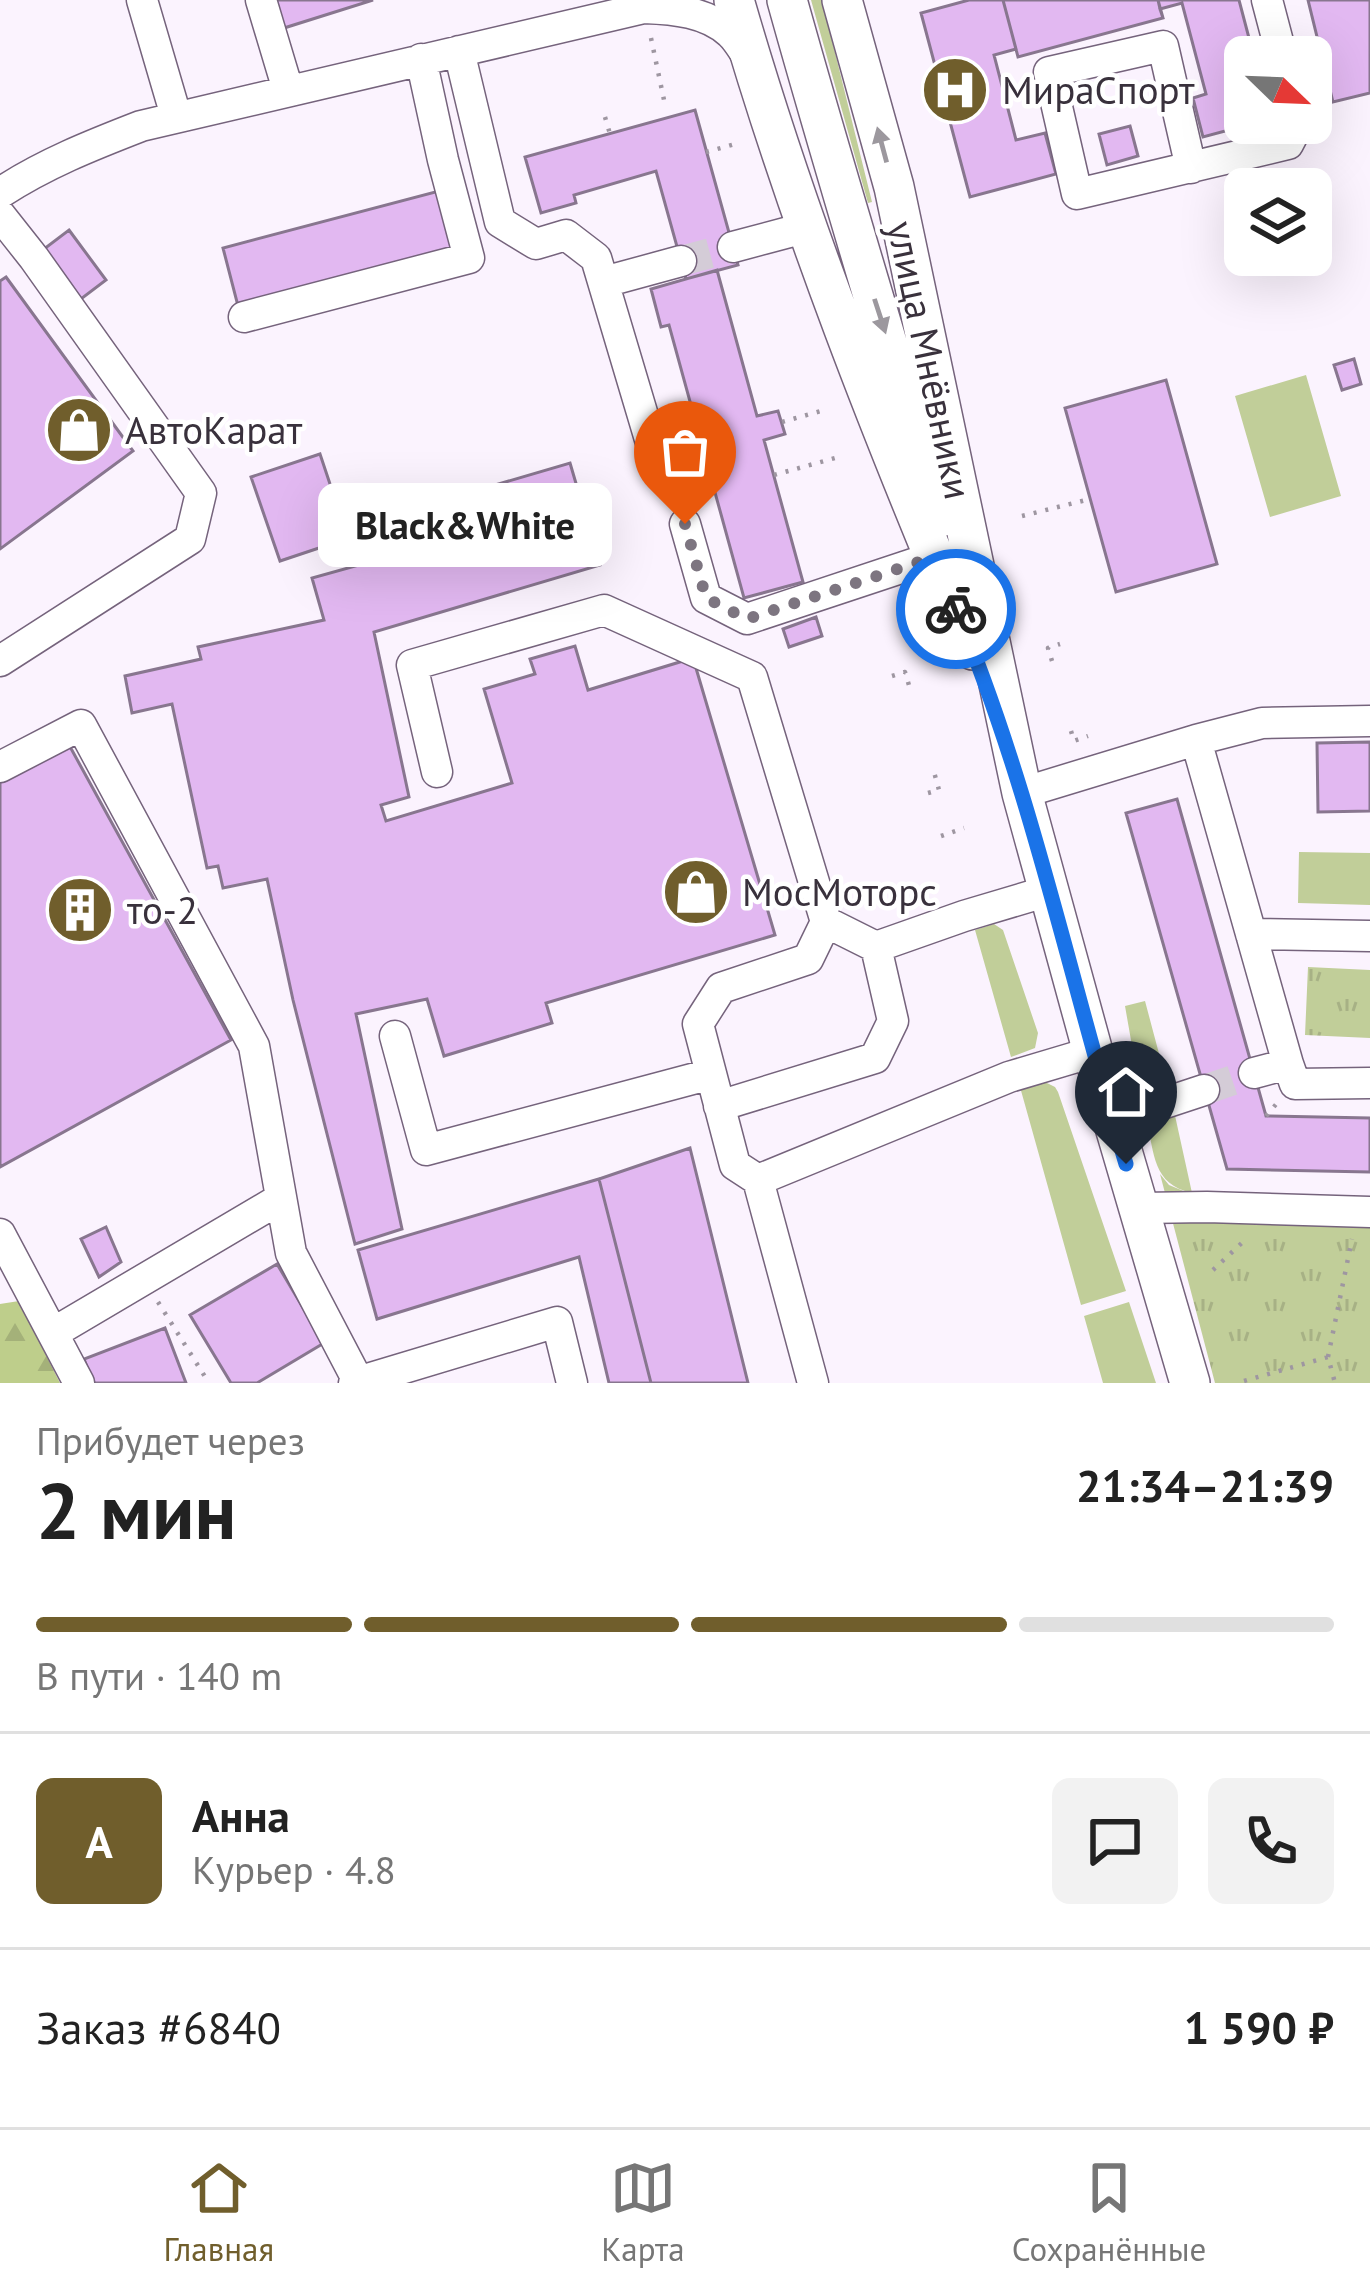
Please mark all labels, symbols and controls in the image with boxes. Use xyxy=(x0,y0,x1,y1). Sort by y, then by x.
north arrow xyxy=(1224,36,1332,144)
map controls xyxy=(1224,36,1332,276)
hospital icon: МираСпорт xyxy=(920,55,990,125)
place label: МираСпорт xyxy=(1002,64,1195,115)
one-way arrow xyxy=(872,126,891,163)
button: layers xyxy=(1224,168,1332,276)
street label: улица Мнёвники xyxy=(876,216,985,504)
one-way arrow xyxy=(871,298,890,335)
shop icon: АвтоКарат xyxy=(44,395,114,465)
pin xyxy=(634,401,736,524)
place label: АвтоКарат xyxy=(125,404,303,455)
icon: bag xyxy=(652,419,718,485)
callout: Black&White xyxy=(319,482,613,566)
text: Black&White xyxy=(355,499,575,550)
courier xyxy=(896,549,1016,669)
icon: bike xyxy=(923,576,989,642)
shop icon: МосМоторс xyxy=(661,857,731,927)
place label: МосМоторс xyxy=(742,866,937,917)
building icon: то-2 xyxy=(45,875,115,945)
place label: то-2 xyxy=(127,884,198,935)
pin xyxy=(1075,1041,1177,1164)
icon: home xyxy=(1093,1059,1159,1125)
text: Прибудет через xyxy=(36,1415,305,1466)
text: 21:34–21:39 xyxy=(1076,1456,1334,1514)
text: 2 мин xyxy=(36,1460,236,1561)
text: В пути · 140 m xyxy=(36,1650,282,1701)
button: chat xyxy=(1052,1778,1178,1904)
button: phone xyxy=(1208,1778,1334,1904)
text: Анна xyxy=(192,1786,290,1844)
text: А xyxy=(85,1812,113,1870)
text: Курьер · 4.8 xyxy=(192,1844,396,1895)
text: Заказ #6840 xyxy=(36,1998,281,2056)
text: 1 590 ₽ xyxy=(1184,1998,1334,2056)
tab: Главная xyxy=(164,2155,274,2270)
tab: Карта xyxy=(601,2155,685,2270)
tab: Сохранённые xyxy=(1012,2155,1206,2270)

